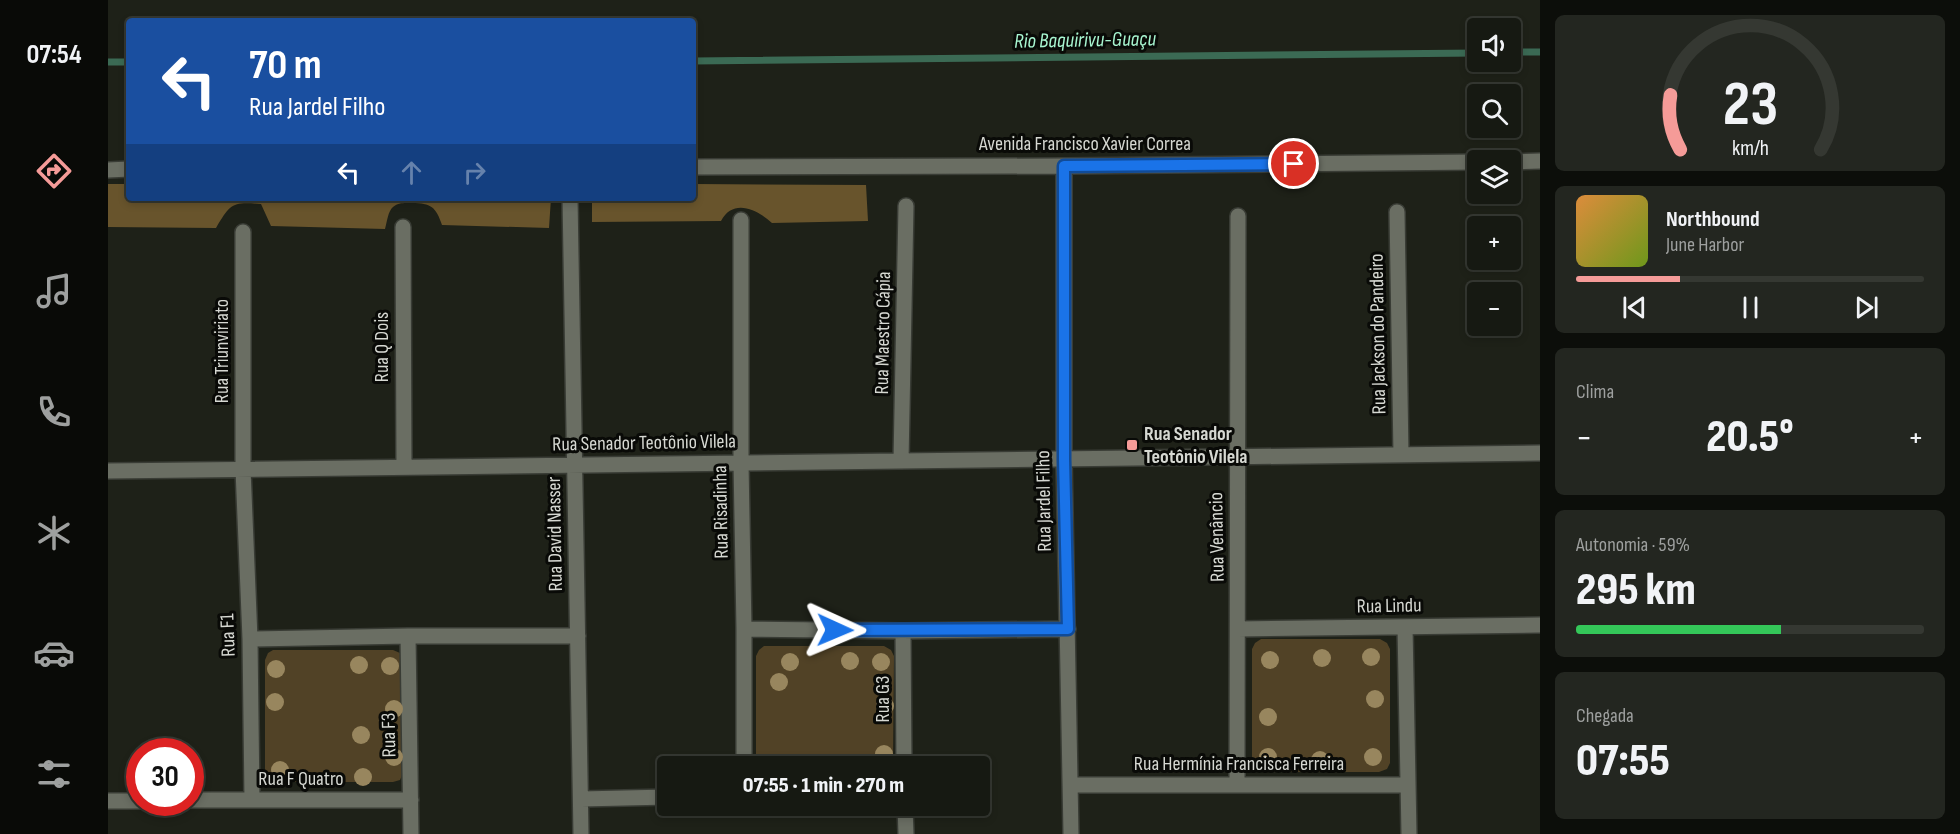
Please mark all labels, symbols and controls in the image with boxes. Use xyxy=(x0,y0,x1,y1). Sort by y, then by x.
map controls xyxy=(1467,18,1521,336)
button: sound xyxy=(1467,18,1521,72)
water label: Rio Baquirivu-Guaçu xyxy=(1014,26,1157,54)
text: 07:54 xyxy=(27,39,81,71)
text: 70 m xyxy=(249,40,322,91)
icon: left xyxy=(150,42,228,120)
text: 23 xyxy=(1722,68,1778,143)
button: search xyxy=(1467,84,1521,138)
text: Rua Jardel Filho xyxy=(249,91,386,123)
street label: Avenida Francisco Xavier Correa xyxy=(978,132,1191,156)
text: km/h xyxy=(1731,136,1769,161)
pin xyxy=(1268,138,1319,189)
icon: arrive xyxy=(1277,147,1310,180)
icon: directions xyxy=(33,150,75,192)
button: layers xyxy=(1467,150,1521,204)
icon: left xyxy=(332,156,365,189)
icon: ahead xyxy=(395,156,428,189)
icon: right xyxy=(458,156,491,189)
text: Northbound xyxy=(1666,206,1760,233)
button: + xyxy=(1467,216,1521,270)
text: June Harbor xyxy=(1666,233,1744,257)
street label: Rua Jackson do Pandeiro xyxy=(1365,253,1391,415)
icon: music xyxy=(33,270,75,312)
street label: Rua Maestro Cápia xyxy=(870,271,896,395)
button: − xyxy=(1467,282,1521,336)
icon: previous xyxy=(1618,291,1651,324)
icon: pause xyxy=(1734,291,1767,324)
icon: next xyxy=(1850,291,1883,324)
street label: Rua Triunviriato xyxy=(210,299,234,403)
street label: Rua Q Dois xyxy=(370,312,394,382)
text: Clima xyxy=(1576,380,1614,404)
icon: phone xyxy=(33,391,75,433)
text: 20.5° xyxy=(1706,410,1794,465)
text: − xyxy=(1576,418,1592,458)
text: + xyxy=(1908,418,1924,458)
place label: Rua Senador Teotônio Vilela xyxy=(1144,422,1247,469)
street label: Rua Senador Teotônio Vilela xyxy=(552,429,736,457)
marker: Rua Senador Teotônio Vilela xyxy=(1125,438,1139,452)
street label: Rua Jardel Filho xyxy=(1031,450,1057,552)
street label: Rua Risadinha xyxy=(708,465,734,559)
street label: Rua David Nasser xyxy=(542,476,568,591)
street label: Rua Venâncio xyxy=(1204,492,1230,582)
icon: climate xyxy=(33,512,75,554)
text: Autonomia · 59% xyxy=(1576,533,1690,557)
text: 295 km xyxy=(1576,563,1696,618)
street label: Rua Lindu xyxy=(1356,593,1422,619)
position arrow xyxy=(803,598,867,662)
street label: Rua F1 xyxy=(215,613,241,657)
icon: car xyxy=(33,632,75,674)
street label: Rua G3 xyxy=(871,676,895,722)
text: Chegada xyxy=(1576,704,1634,728)
street label: Rua F3 xyxy=(377,713,401,757)
text: 07:55 xyxy=(1576,734,1670,789)
speed limit sign: 30 xyxy=(126,738,204,816)
street label: Rua Hermínia Francisca Ferreira xyxy=(1134,752,1344,776)
icon: filters xyxy=(33,753,75,795)
street label: Rua F Quatro xyxy=(258,767,344,791)
text: 07:55 · 1 min · 270 m xyxy=(743,772,904,799)

